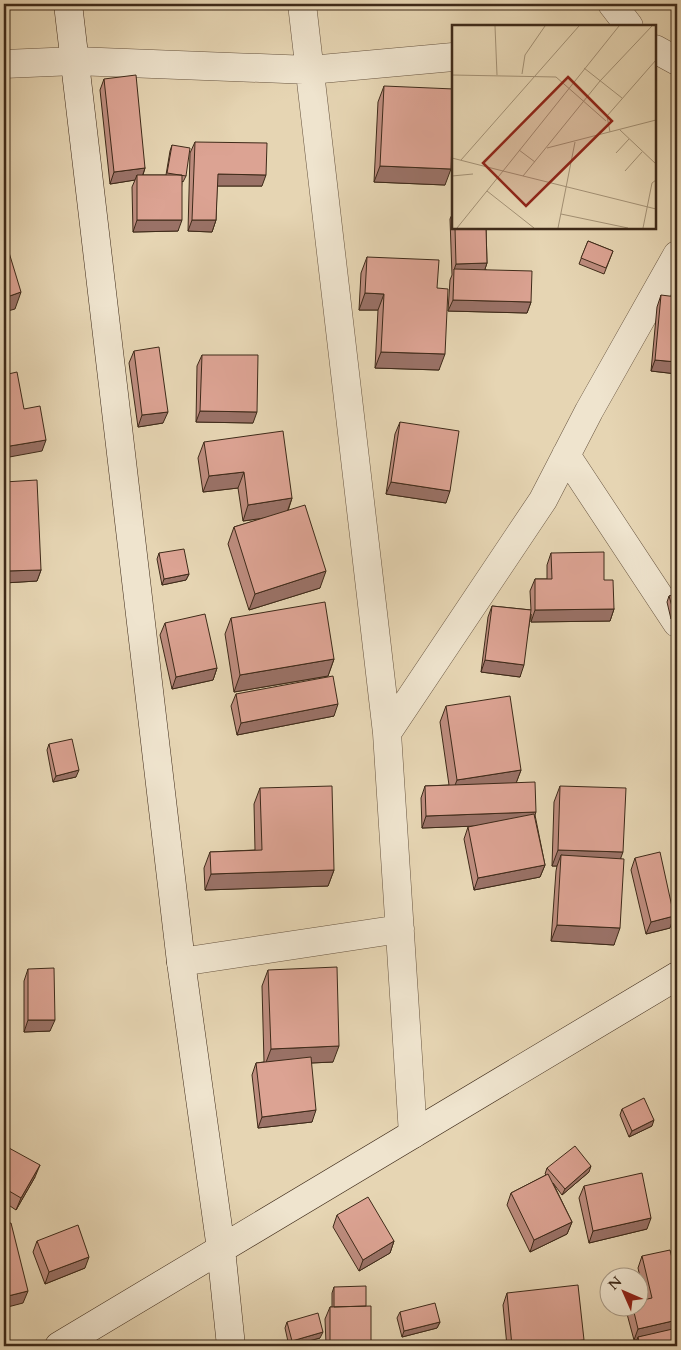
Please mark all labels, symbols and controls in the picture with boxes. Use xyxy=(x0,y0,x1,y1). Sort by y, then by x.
inset map xyxy=(452,25,656,229)
north arrow xyxy=(598,1268,648,1318)
text: N xyxy=(604,1272,626,1294)

